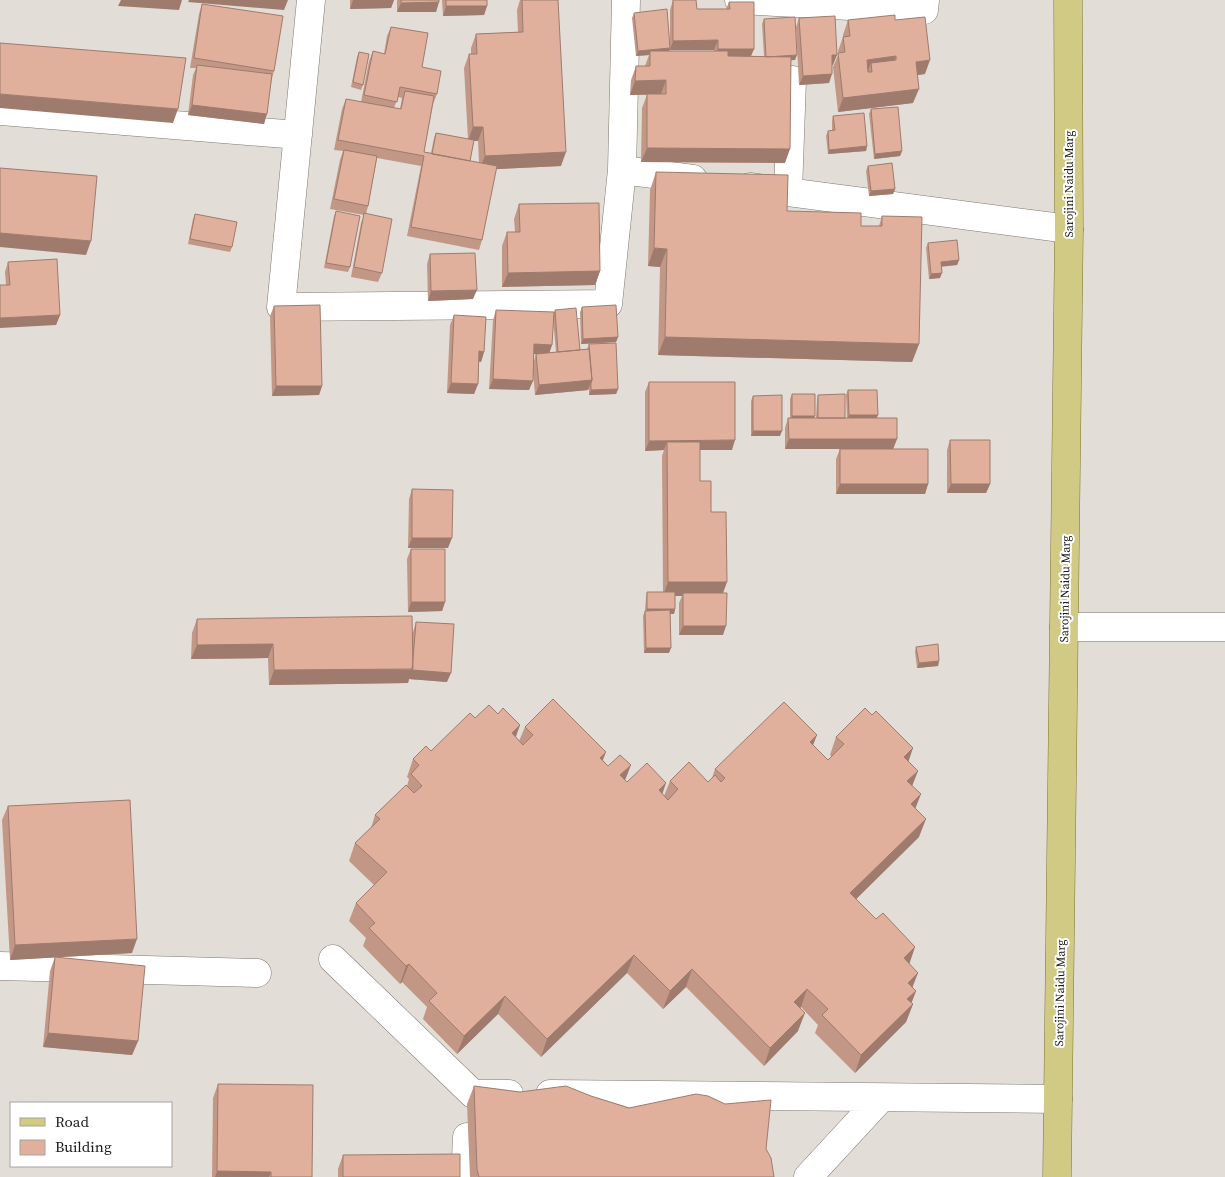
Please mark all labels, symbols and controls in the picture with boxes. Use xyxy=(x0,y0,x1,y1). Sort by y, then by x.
street label: Sarojini Naidu Marg xyxy=(1061,131,1077,237)
street label: Sarojini Naidu Marg xyxy=(1056,535,1074,643)
street label: Sarojini Naidu Marg xyxy=(1051,939,1069,1047)
legend xyxy=(10,1102,172,1167)
text: Road xyxy=(55,1111,89,1132)
text: Building xyxy=(55,1136,112,1157)

